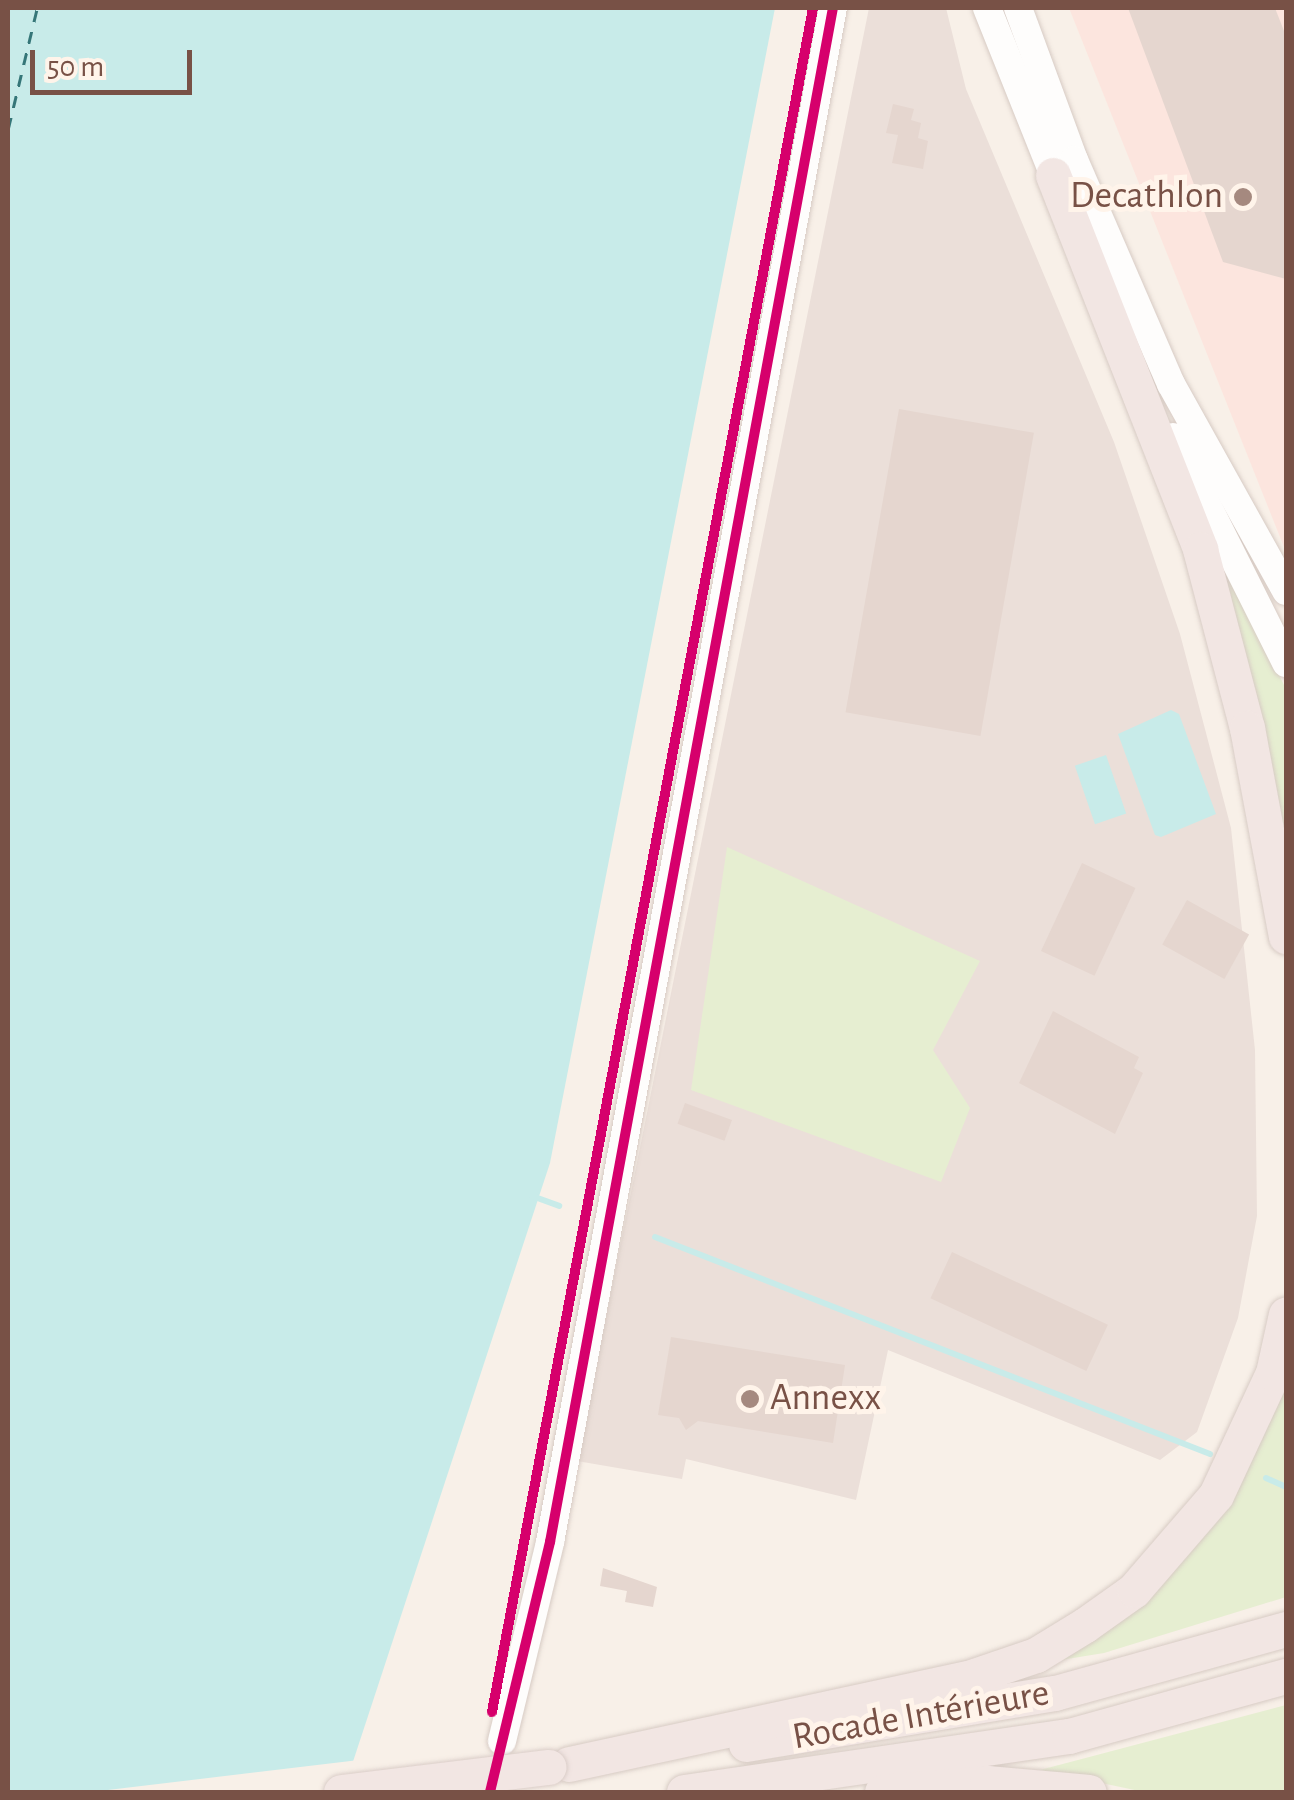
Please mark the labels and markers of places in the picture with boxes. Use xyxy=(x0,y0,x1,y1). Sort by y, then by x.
place label: Decathlon xyxy=(1070,174,1223,220)
marker: Decathlon xyxy=(1232,186,1254,208)
place label: Annexx xyxy=(770,1376,881,1422)
marker: Annexx xyxy=(739,1388,761,1410)

